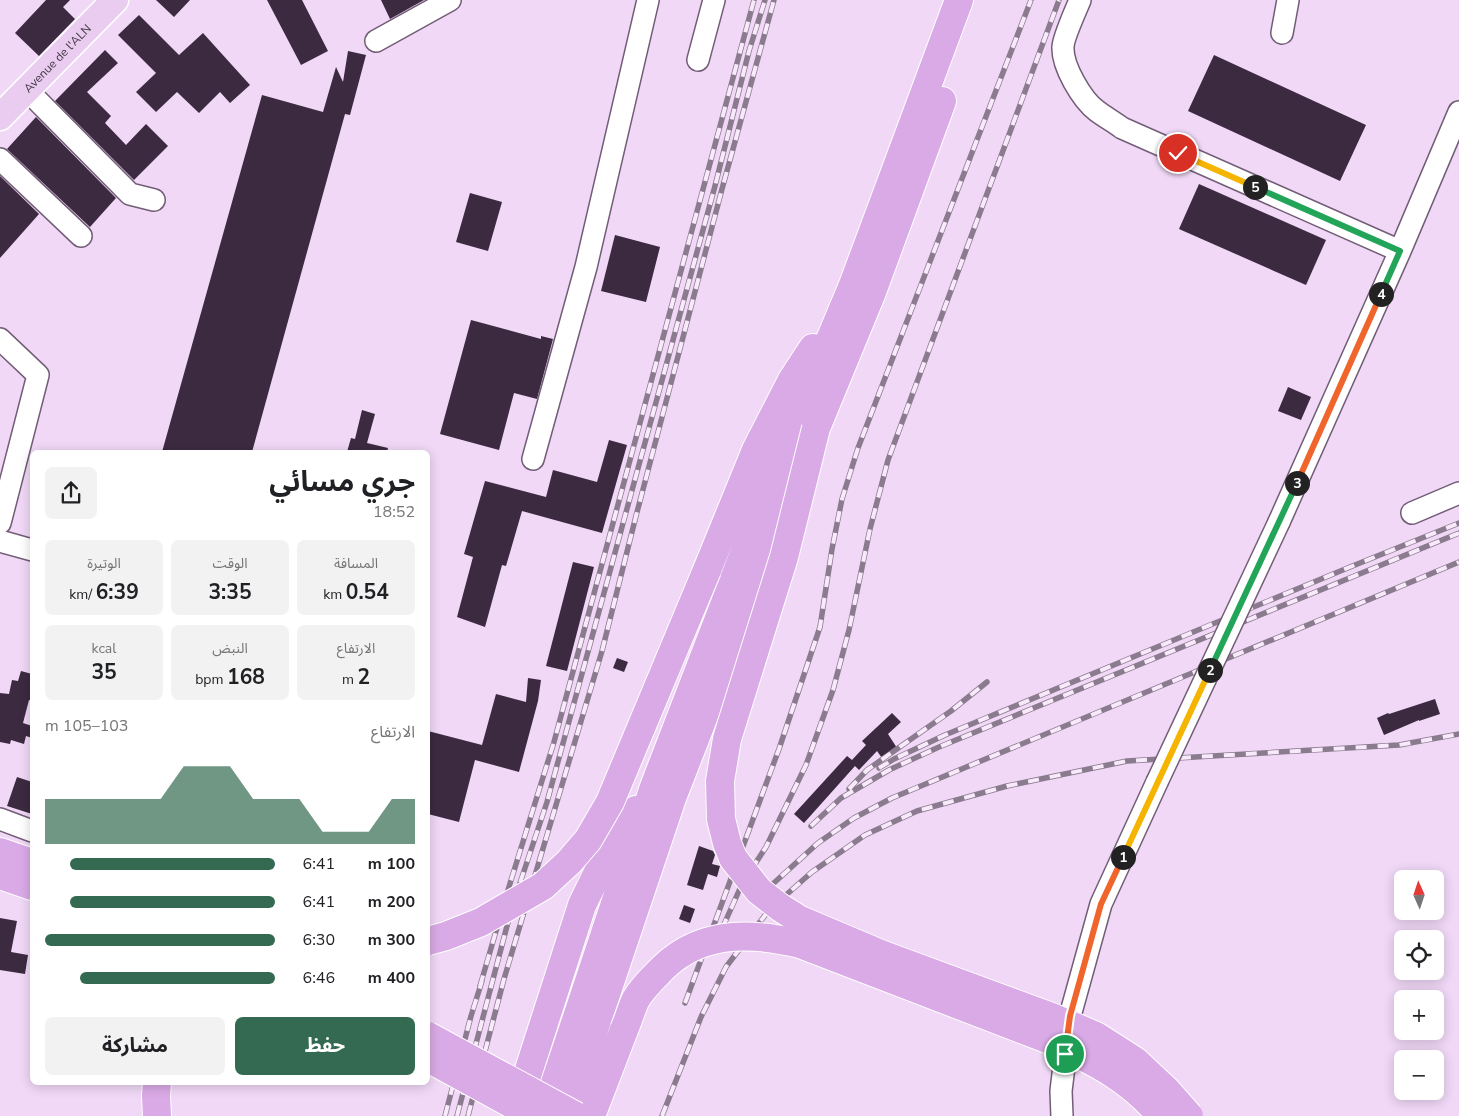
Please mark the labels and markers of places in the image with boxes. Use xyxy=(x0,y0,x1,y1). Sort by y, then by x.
pin xyxy=(1157,132,1199,174)
pin: 5 xyxy=(1242,174,1268,200)
pin: 4 xyxy=(1368,282,1394,306)
pin: 3 xyxy=(1284,470,1310,496)
pin: 2 xyxy=(1198,658,1222,682)
pin: 1 xyxy=(1110,844,1136,870)
pin xyxy=(1044,1033,1086,1075)

